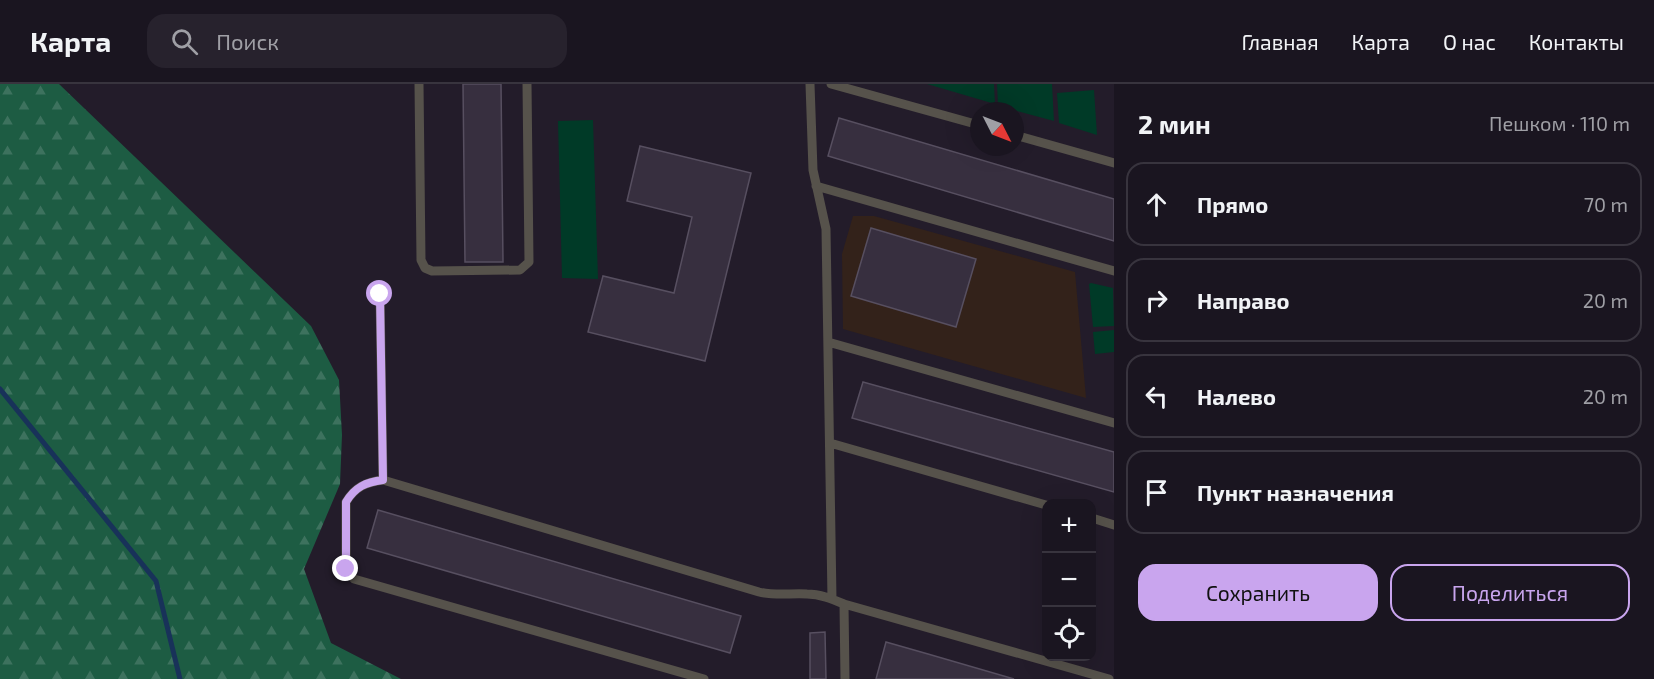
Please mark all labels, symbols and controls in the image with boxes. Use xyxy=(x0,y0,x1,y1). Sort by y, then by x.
search box xyxy=(147,14,567,68)
text: Карта xyxy=(30,24,111,58)
icon: search xyxy=(168,25,201,58)
text: Поиск xyxy=(216,28,279,54)
text: Главная xyxy=(1242,29,1319,54)
text: Карта xyxy=(1352,29,1410,54)
text: О нас xyxy=(1443,29,1496,54)
text: Контакты xyxy=(1529,29,1624,54)
north arrow xyxy=(970,102,1024,156)
text: 2 мин xyxy=(1138,108,1211,139)
text: Пешком · 110 m xyxy=(1489,111,1630,135)
icon: ahead xyxy=(1140,188,1173,221)
text: Прямо xyxy=(1197,191,1268,217)
text: 70 m xyxy=(1584,192,1628,216)
route start xyxy=(366,280,392,306)
icon: right xyxy=(1140,284,1173,317)
text: Направо xyxy=(1197,287,1290,313)
text: 20 m xyxy=(1583,288,1628,312)
icon: left xyxy=(1140,380,1173,413)
text: Налево xyxy=(1197,383,1276,409)
text: 20 m xyxy=(1583,384,1628,408)
icon: arrive xyxy=(1140,476,1173,509)
text: Пункт назначения xyxy=(1197,479,1394,505)
map controls xyxy=(1042,499,1096,661)
button: + xyxy=(1042,499,1096,553)
button: − xyxy=(1042,553,1096,607)
route end xyxy=(332,555,358,581)
button: Сохранить xyxy=(1138,564,1378,621)
button: Поделиться xyxy=(1390,564,1630,621)
button: locate xyxy=(1042,607,1096,661)

